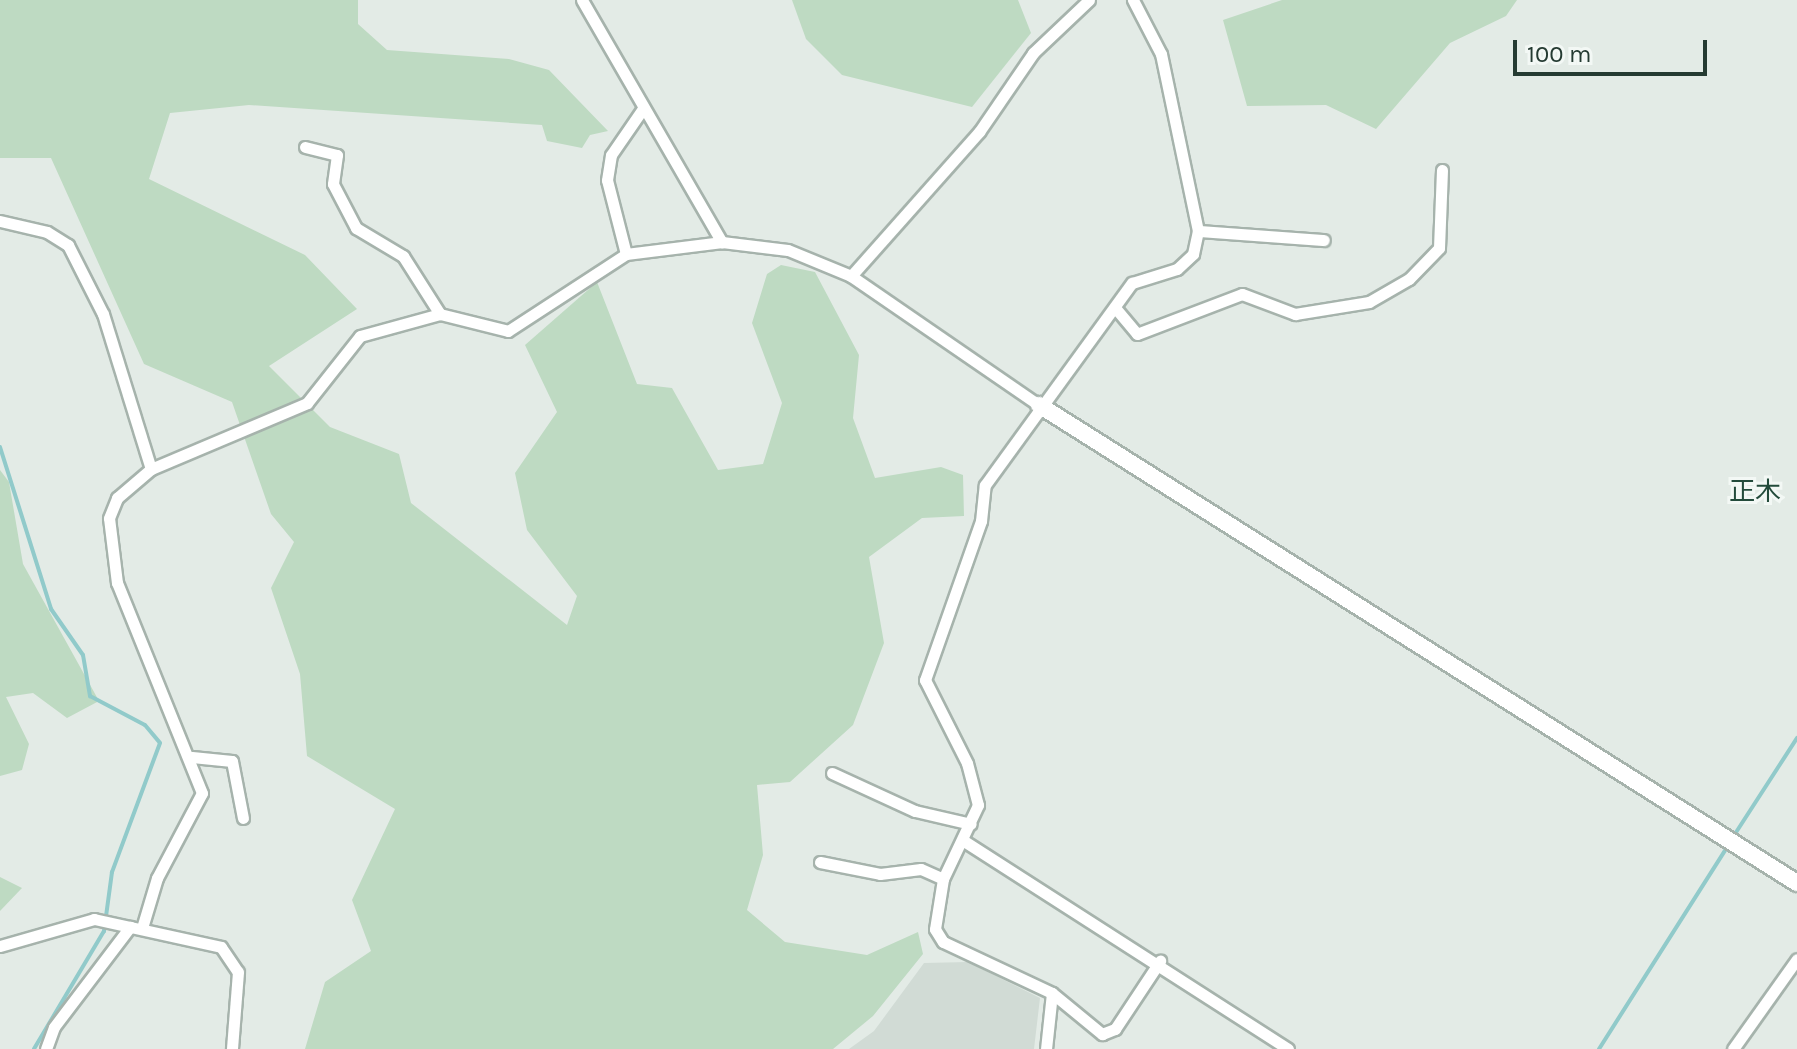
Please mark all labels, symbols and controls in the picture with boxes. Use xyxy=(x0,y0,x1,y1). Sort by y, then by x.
scale bar xyxy=(1517,24,1711,74)
text: 100 m xyxy=(1527,40,1592,68)
district label: 正木 xyxy=(1729,476,1781,508)

